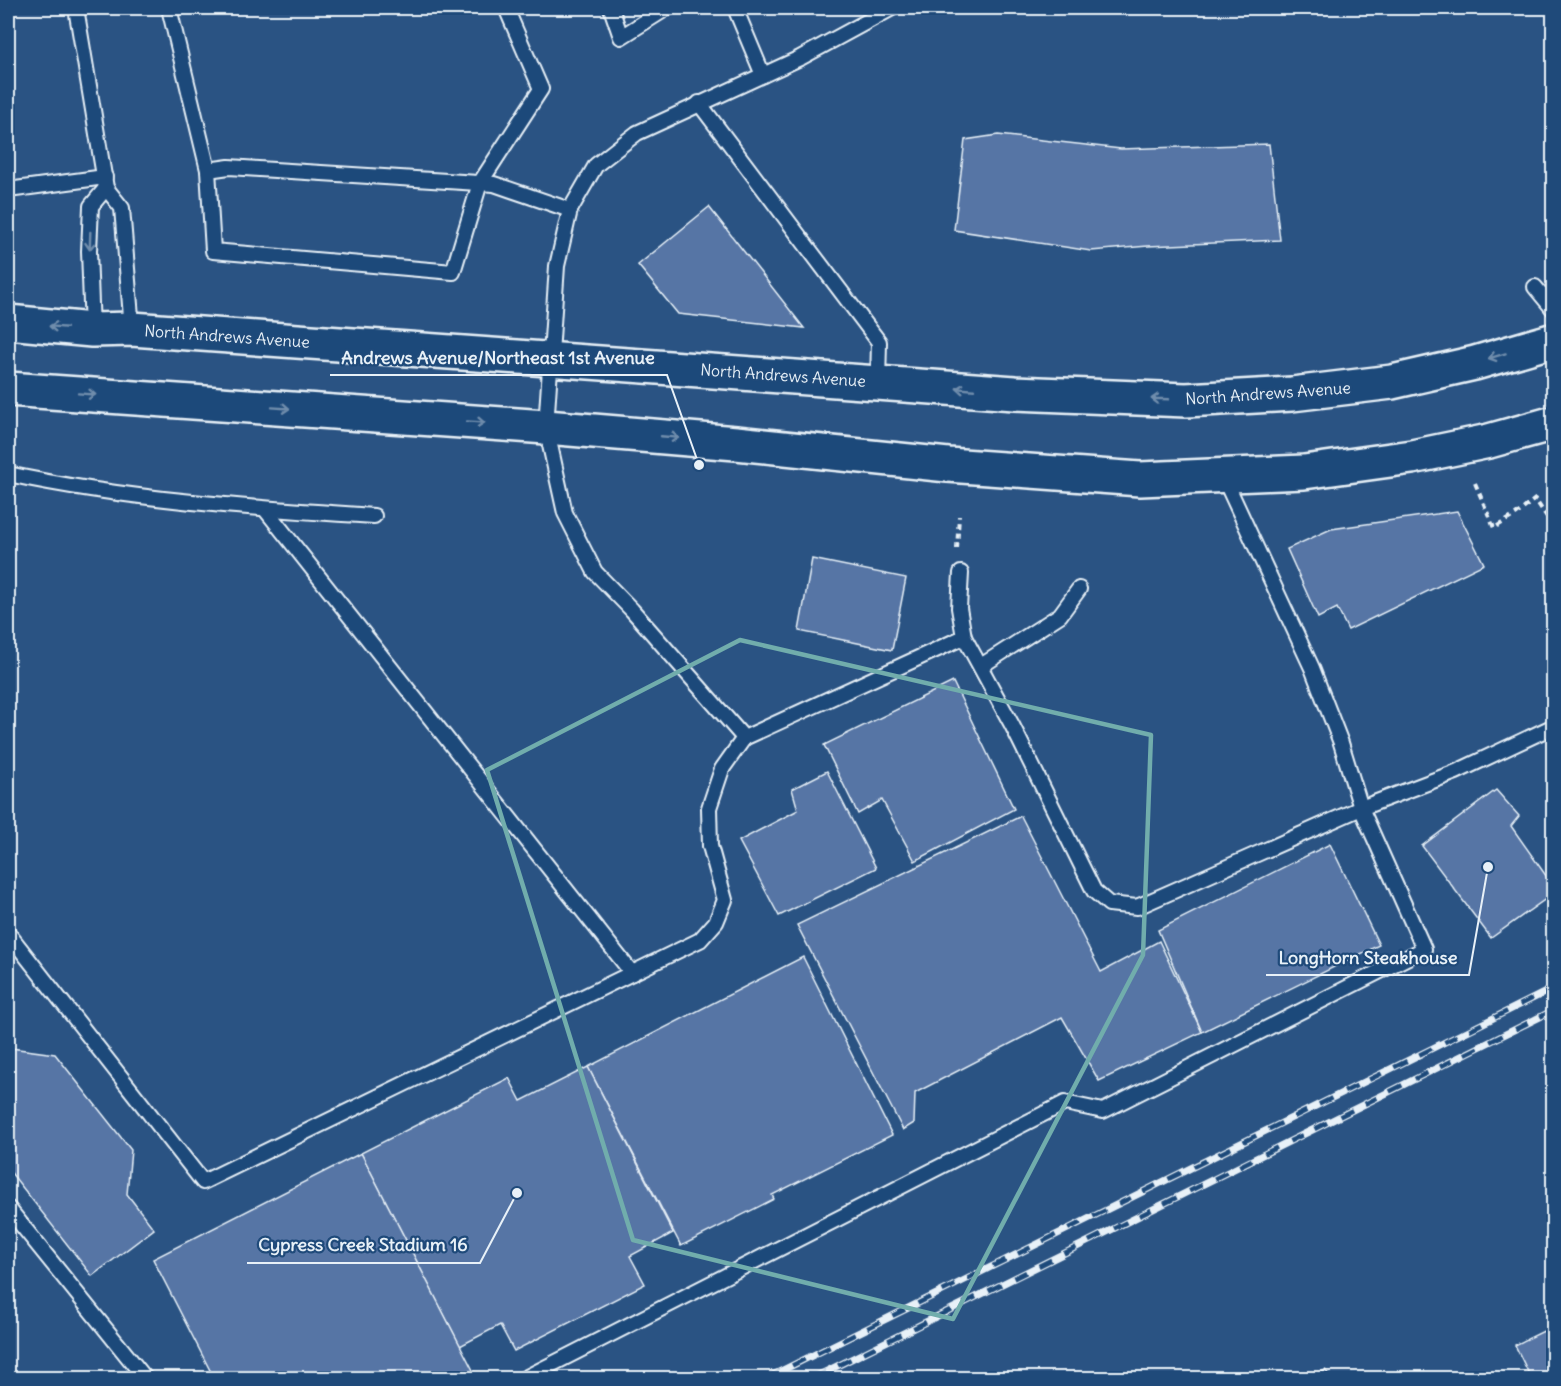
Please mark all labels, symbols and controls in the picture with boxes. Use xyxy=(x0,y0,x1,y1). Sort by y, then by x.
one-way arrow xyxy=(84,231,95,251)
street label: North Andrews Avenue xyxy=(144,320,310,352)
one-way arrow xyxy=(49,321,69,332)
callout: Andrews Avenue/Northeast 1st Avenue xyxy=(330,339,667,375)
text: Andrews Avenue/Northeast 1st Avenue xyxy=(341,346,655,369)
one-way arrow xyxy=(1488,351,1507,362)
street label: North Andrews Avenue xyxy=(700,359,866,391)
street label: North Andrews Avenue xyxy=(1185,377,1351,409)
one-way arrow xyxy=(955,383,975,394)
one-way arrow xyxy=(76,389,96,400)
one-way arrow xyxy=(1150,394,1170,405)
one-way arrow xyxy=(271,403,291,414)
one-way arrow xyxy=(465,416,485,427)
one-way arrow xyxy=(660,432,680,443)
callout: LongHorn Steakhouse xyxy=(1266,939,1469,975)
text: LongHorn Steakhouse xyxy=(1279,946,1458,969)
callout: Cypress Creek Stadium 16 xyxy=(247,1227,480,1263)
text: Cypress Creek Stadium 16 xyxy=(258,1233,468,1256)

